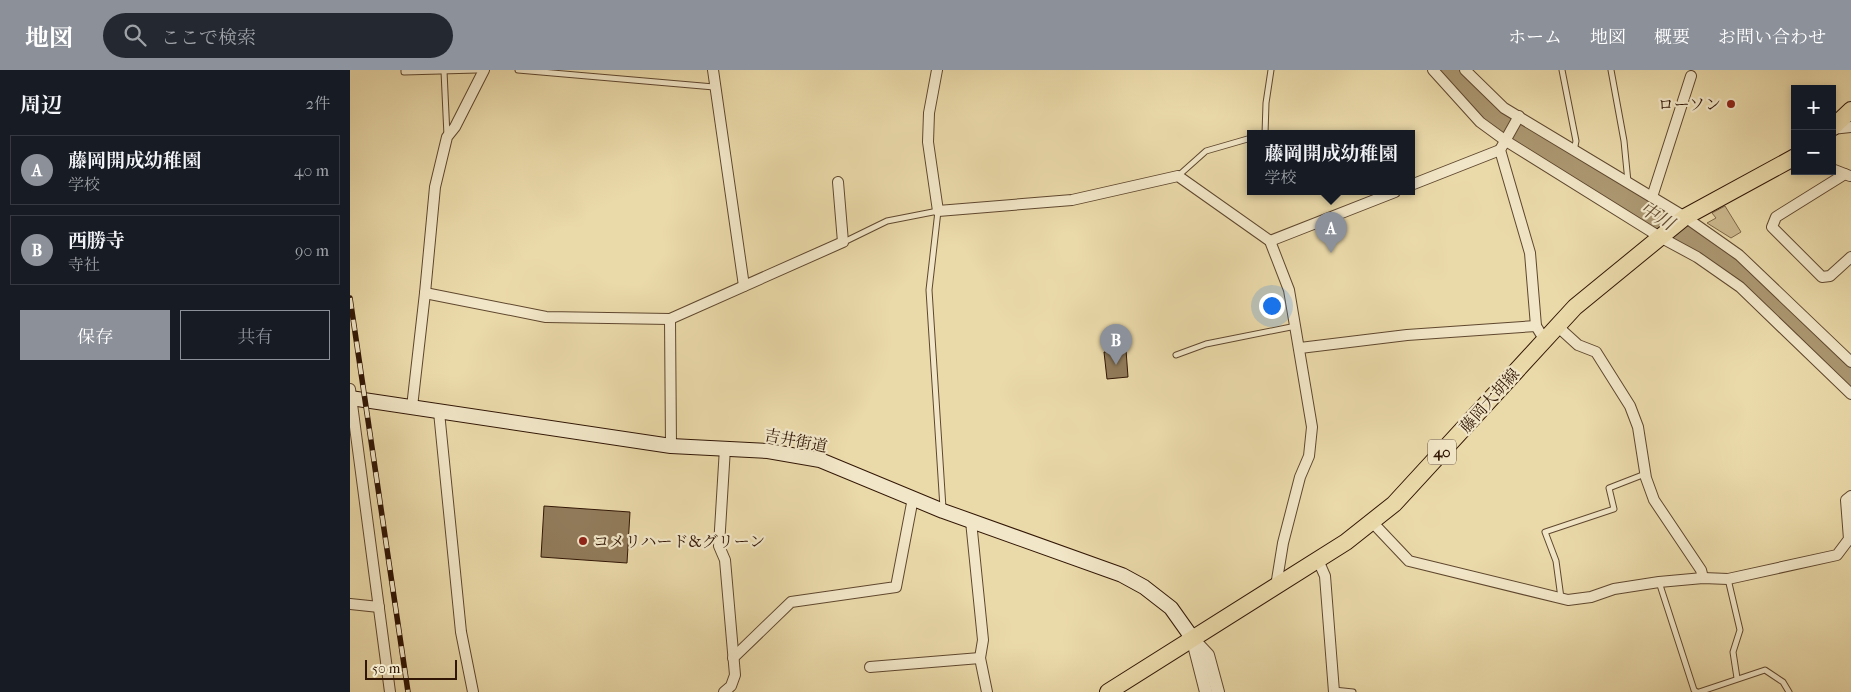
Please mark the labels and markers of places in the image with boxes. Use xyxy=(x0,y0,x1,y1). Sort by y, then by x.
place label: ローソン xyxy=(1658,95,1721,114)
marker: ローソン xyxy=(1725,98,1737,110)
pin: A xyxy=(1315,212,1347,253)
pin: B xyxy=(1100,324,1132,365)
place label: コメリハード&グリーン xyxy=(593,532,765,551)
marker: コメリハード&グリーン xyxy=(577,535,589,547)

